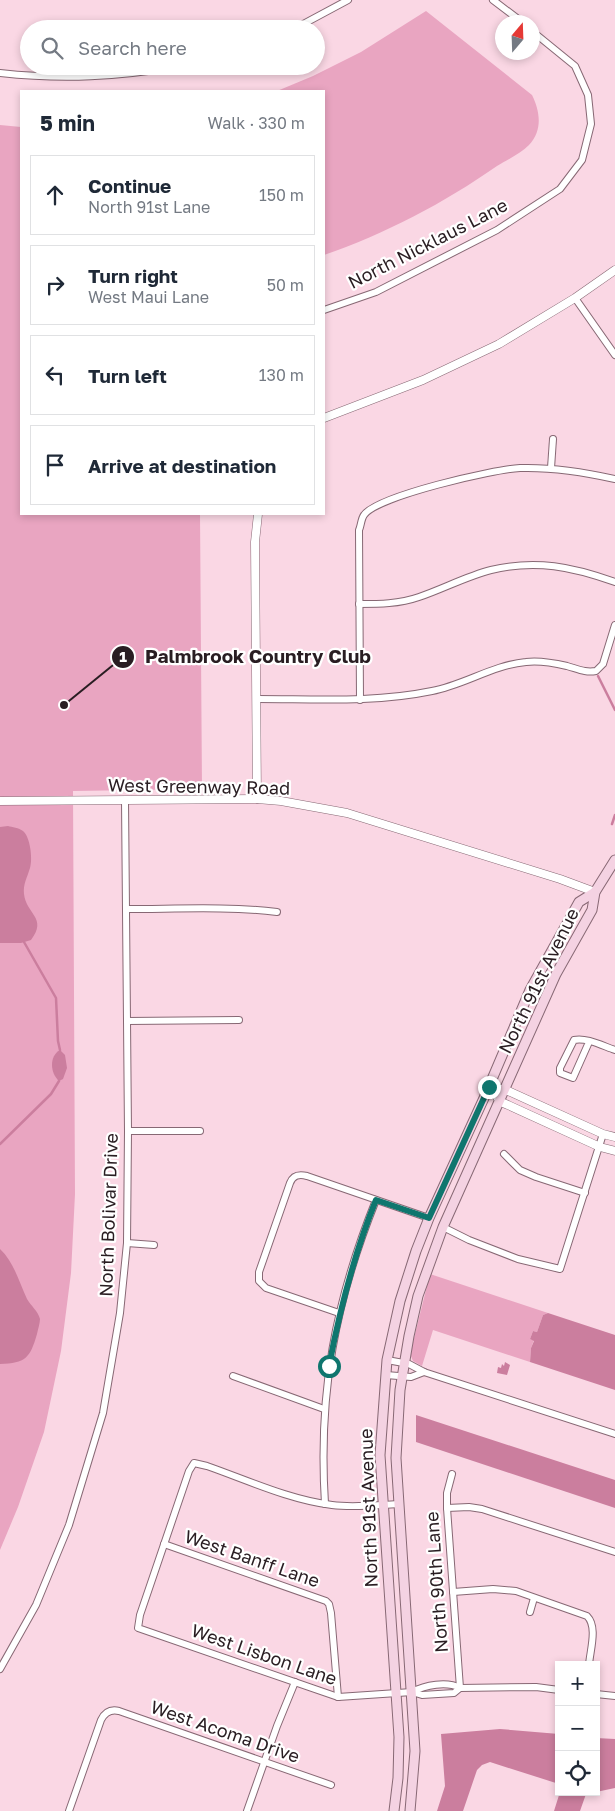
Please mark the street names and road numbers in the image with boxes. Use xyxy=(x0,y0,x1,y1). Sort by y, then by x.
street label: North Nicklaus Lane xyxy=(344,193,511,293)
street label: West Greenway Road xyxy=(108,773,290,799)
street label: North 91st Avenue xyxy=(493,904,583,1057)
street label: North Bolivar Drive xyxy=(94,1133,122,1297)
street label: North 91st Avenue xyxy=(354,1428,382,1588)
street label: North 90th Lane xyxy=(420,1511,452,1653)
street label: West Banff Lane xyxy=(182,1525,323,1591)
street label: West Lisbon Lane xyxy=(189,1619,340,1689)
street label: West Acoma Drive xyxy=(148,1695,303,1767)

